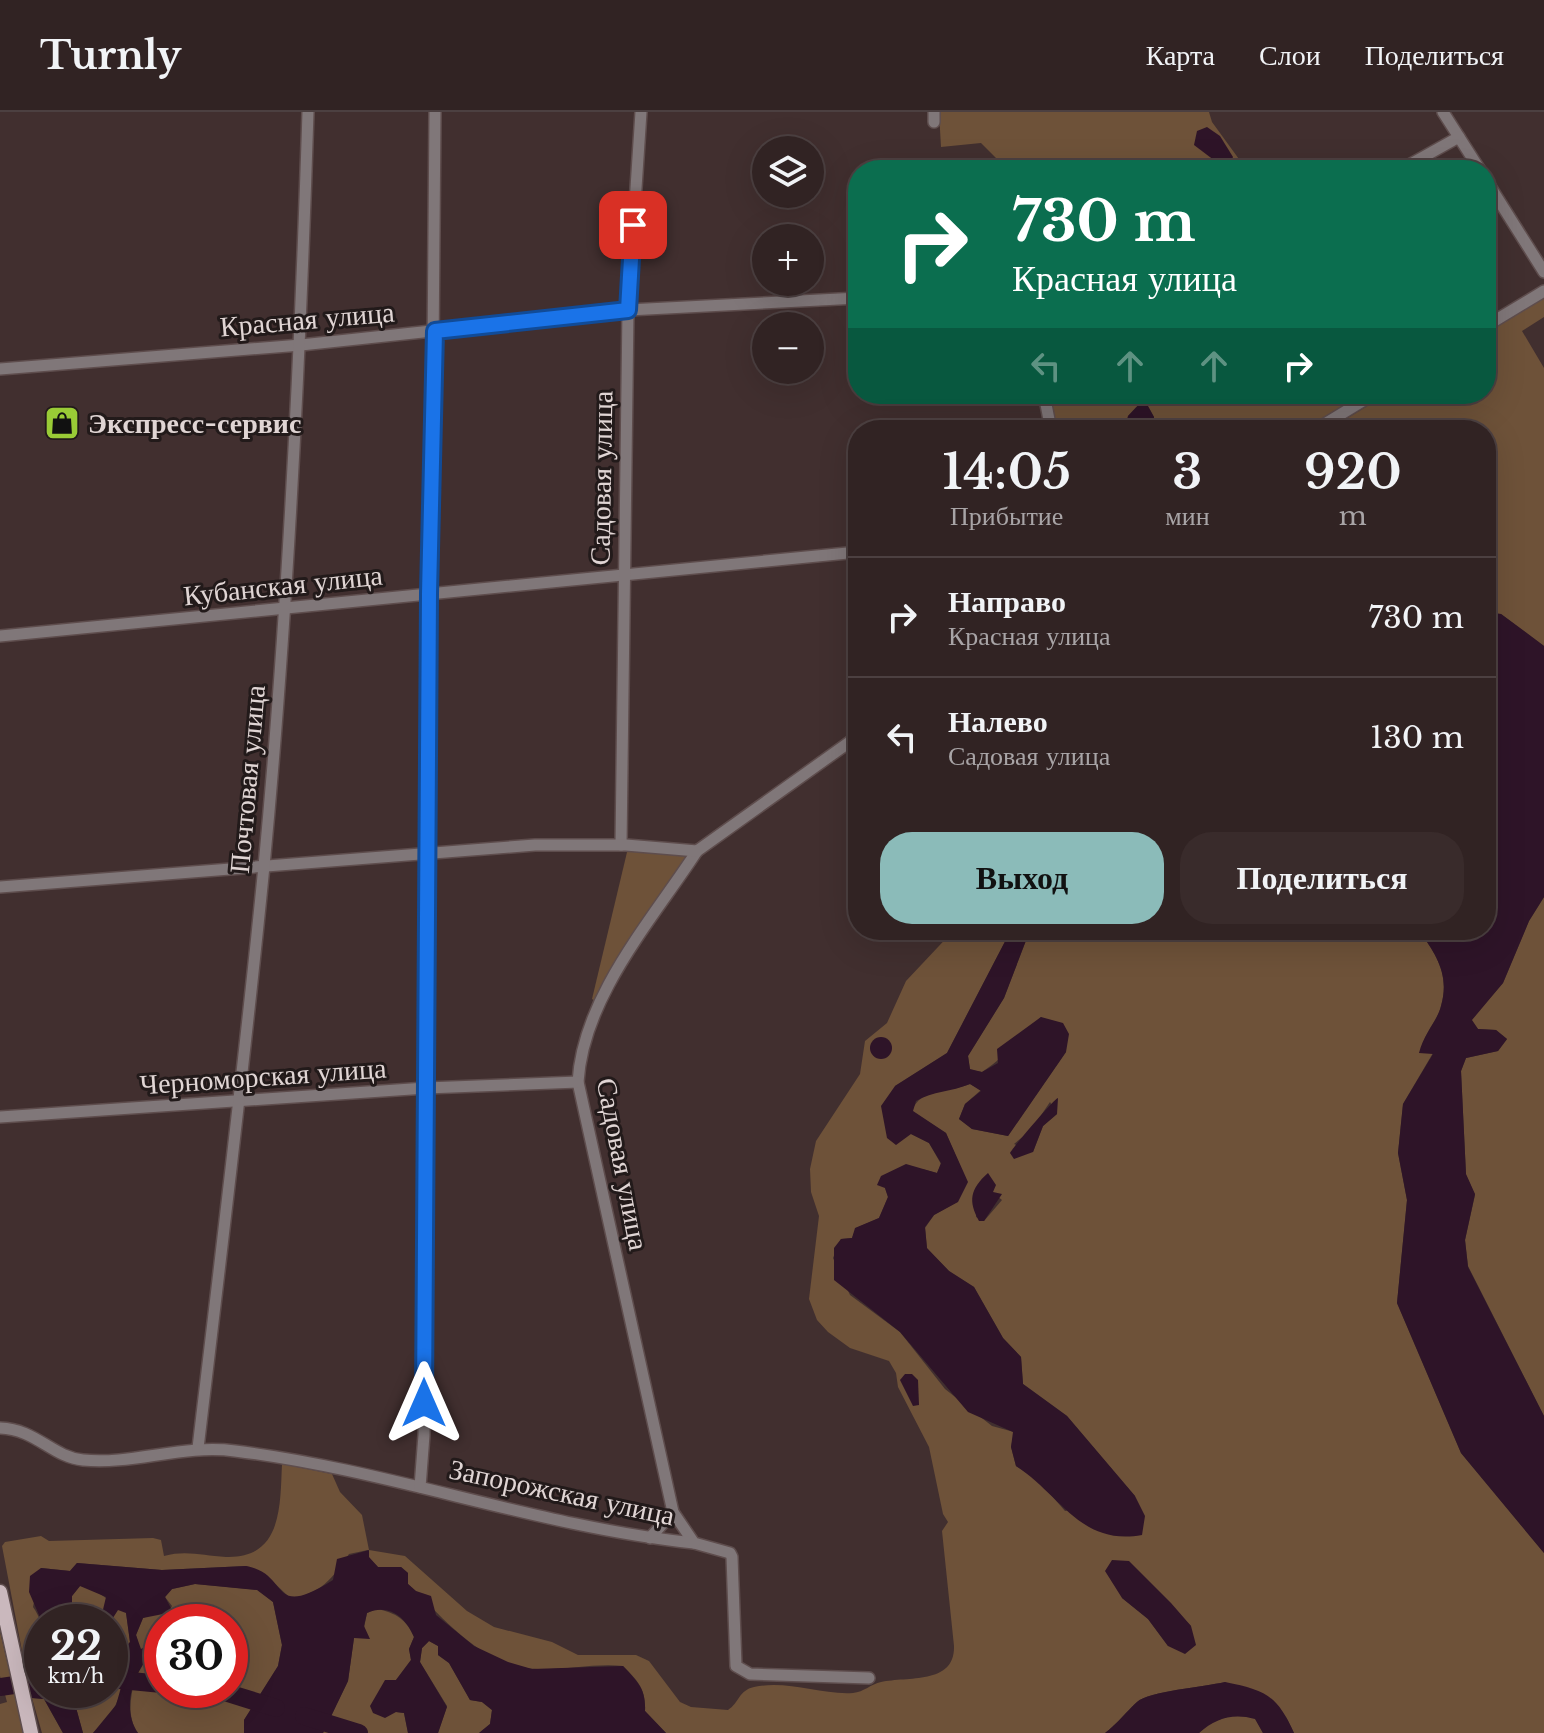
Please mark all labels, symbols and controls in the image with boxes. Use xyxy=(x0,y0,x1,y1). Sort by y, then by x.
text: Turnly xyxy=(40,32,181,79)
text: Карта xyxy=(1146,38,1215,73)
text: Слои xyxy=(1259,38,1321,73)
text: Поделиться xyxy=(1365,38,1504,73)
map controls xyxy=(752,136,824,384)
button: layers xyxy=(752,136,824,208)
text: 730 m xyxy=(1012,187,1196,256)
pin xyxy=(599,191,667,259)
icon: right xyxy=(880,192,984,296)
icon: arrive xyxy=(611,203,655,247)
button: + xyxy=(752,224,824,296)
text: Красная улица xyxy=(1012,256,1237,301)
street label: Красная улица xyxy=(218,294,396,345)
button: − xyxy=(752,312,824,384)
icon: left xyxy=(1024,344,1068,388)
icon: ahead xyxy=(1108,344,1152,388)
icon: ahead xyxy=(1192,344,1236,388)
icon: right xyxy=(1276,344,1320,388)
street label: Садовая улица xyxy=(582,390,621,566)
shop icon: Экспресс-сервис xyxy=(43,404,81,442)
place label: Экспресс-сервис xyxy=(88,406,301,441)
text: 14:05 xyxy=(942,442,1071,502)
text: 3 xyxy=(1172,442,1203,502)
text: 920 xyxy=(1304,442,1402,502)
text: Прибытие xyxy=(950,500,1063,532)
text: мин xyxy=(1165,500,1210,532)
text: m xyxy=(1339,500,1367,532)
street label: Кубанская улица xyxy=(182,558,385,613)
text: Направо xyxy=(948,583,1066,620)
icon: right xyxy=(880,595,924,639)
text: 730 m xyxy=(1368,599,1464,636)
text: Красная улица xyxy=(948,620,1111,652)
street label: Почтовая улица xyxy=(222,683,273,875)
text: Налево xyxy=(948,703,1048,740)
icon: left xyxy=(880,715,924,759)
text: 130 m xyxy=(1370,719,1464,756)
text: Садовая улица xyxy=(948,740,1110,772)
button: Выход xyxy=(880,832,1164,924)
button: Поделиться xyxy=(1180,832,1464,924)
street label: Черноморская улица xyxy=(139,1050,388,1103)
street label: Садовая улица xyxy=(589,1075,656,1254)
position arrow xyxy=(382,1361,466,1445)
street label: Запорожская улица xyxy=(446,1452,678,1534)
speed limit sign: 30 xyxy=(144,1604,248,1708)
text: 22 xyxy=(50,1621,102,1671)
text: km/h xyxy=(48,1664,104,1688)

